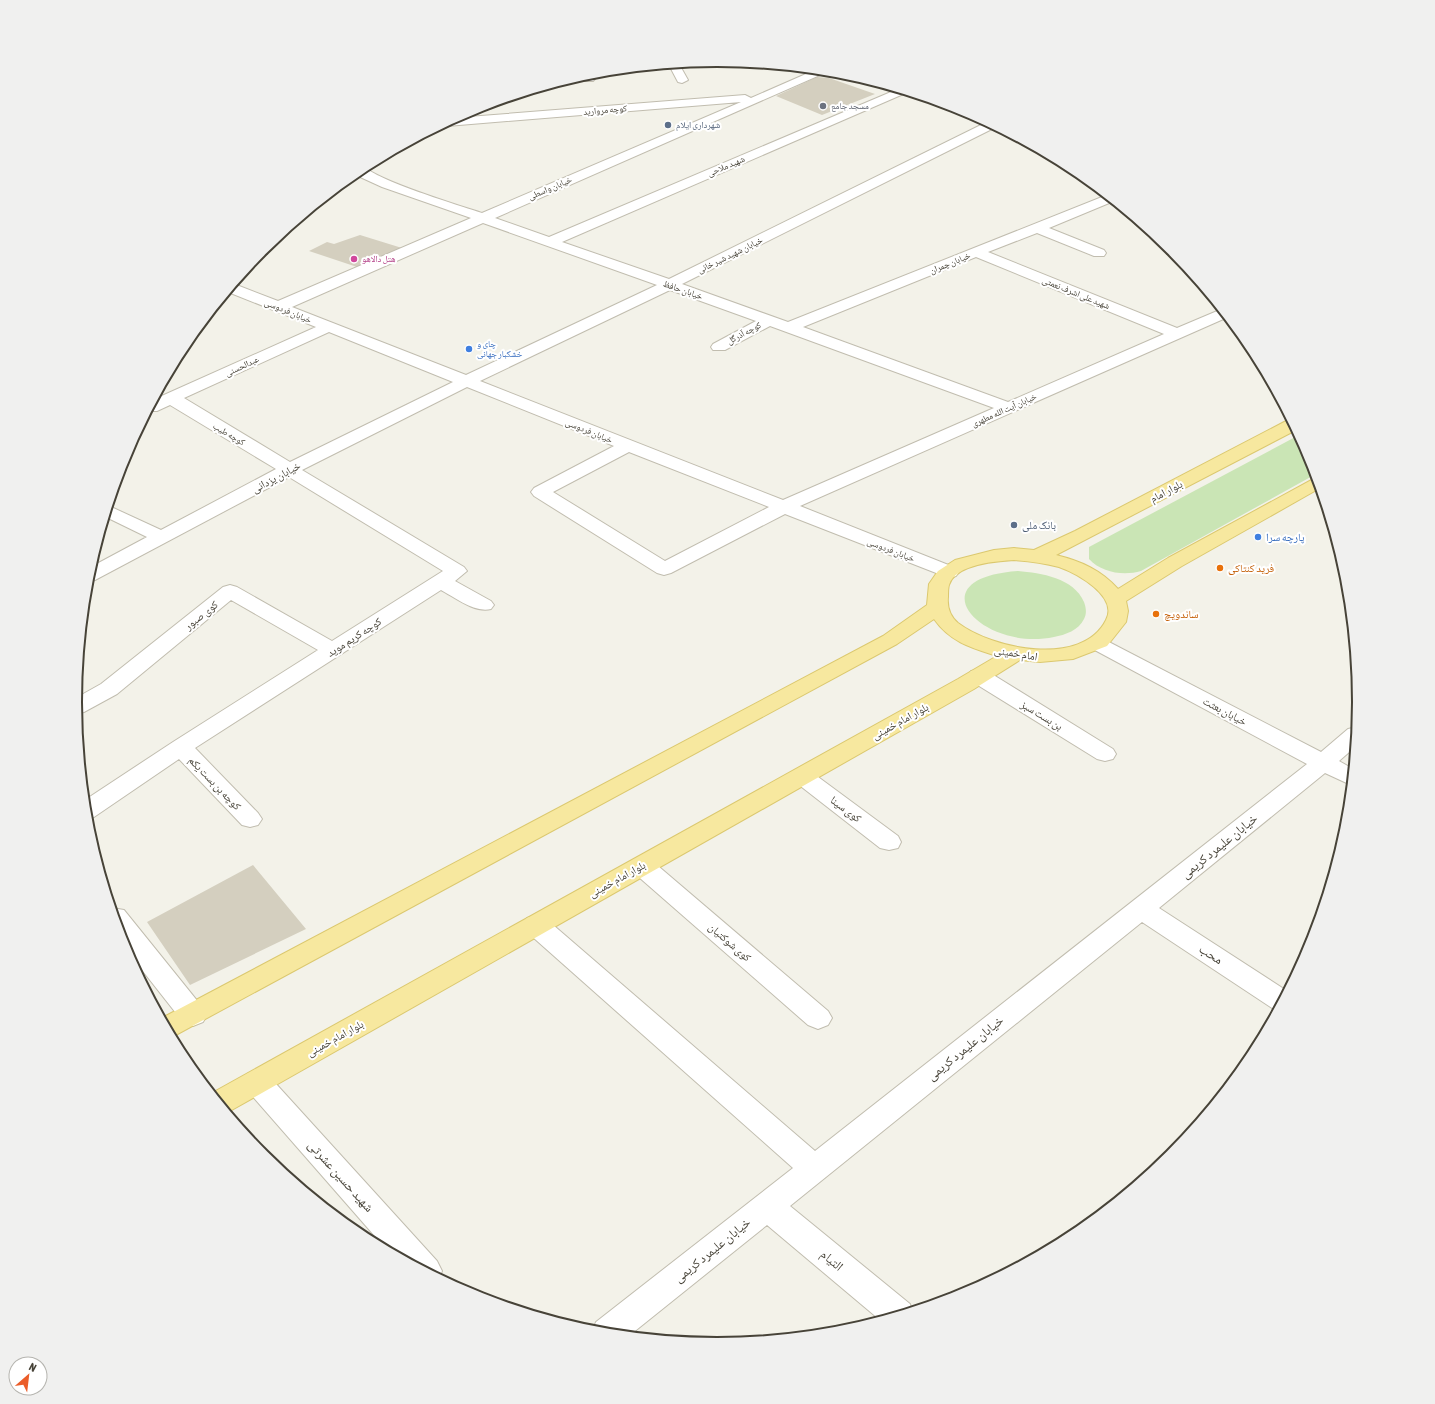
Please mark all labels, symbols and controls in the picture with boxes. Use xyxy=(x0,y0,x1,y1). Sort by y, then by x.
marker: مسجد جامع xyxy=(818,101,828,111)
place label: مسجد جامع xyxy=(831,101,869,112)
street label: کوچه مروارید xyxy=(583,103,628,118)
marker: شهرداری ایلام xyxy=(663,120,673,130)
place label: شهرداری ایلام xyxy=(676,120,720,132)
street label: شهید ملاحی xyxy=(706,154,746,178)
street label: خیابان واسطی xyxy=(527,174,574,202)
street label: خیابان شهید شیر خانی xyxy=(696,235,765,275)
street label: خیابان چمران xyxy=(928,250,972,276)
marker: هتل دالاهو xyxy=(349,254,359,264)
place label: هتل دالاهو xyxy=(362,254,396,264)
street label: شهید علی اشرف نعمتی xyxy=(1041,275,1111,311)
street label: خیابان حافظ xyxy=(662,279,704,302)
street label: خیابان فردوسی xyxy=(263,297,313,325)
street label: کوچه آذرگل xyxy=(725,320,763,347)
place label: چای و خشکبار جهانی xyxy=(477,339,523,359)
marker: چای و خشکبار جهانی xyxy=(464,344,474,354)
street label: عبدالحسنی xyxy=(223,354,261,378)
street label: خیابان آیت الله مطهری xyxy=(970,391,1038,429)
street label: خیابان فردوسی xyxy=(564,417,614,445)
street label: کوچه طیب xyxy=(211,421,247,448)
street label: خیابان یزدانی xyxy=(250,459,303,496)
street label: بلوار امام xyxy=(1148,477,1185,505)
place label: بانک ملی xyxy=(1022,519,1056,532)
marker: بانک ملی xyxy=(1009,520,1019,530)
place label: پارچه سرا xyxy=(1266,531,1305,544)
marker: پارچه سرا xyxy=(1253,532,1263,542)
street label: خیابان فردوسی xyxy=(866,536,916,564)
place label: فرید کنتاکی xyxy=(1228,562,1275,575)
marker: فرید کنتاکی xyxy=(1215,563,1225,573)
street label: کوی صبور xyxy=(181,598,221,633)
place label: ساندویچ xyxy=(1164,608,1199,621)
marker: ساندویچ xyxy=(1151,609,1161,619)
street label: کوچه کریم موید xyxy=(325,615,385,661)
street label: امام خمینی xyxy=(993,644,1038,663)
street label: خیابان بعثت xyxy=(1201,694,1249,728)
street label: بن بست سبز xyxy=(1018,697,1065,733)
street label: بلوار امام خمینی xyxy=(870,701,931,742)
street label: کوچه بن بست یکم xyxy=(185,754,244,814)
street label: کوی سینا xyxy=(828,794,864,825)
street label: خیابان علیمرد کریمی xyxy=(1178,811,1261,882)
street label: بلوار امام خمینی xyxy=(587,859,648,900)
street label: کوی شوکتیان xyxy=(706,920,754,965)
street label: محب xyxy=(1196,941,1226,968)
street label: خیابان علیمرد کریمی xyxy=(924,1013,1007,1084)
street label: بلوار امام خمینی xyxy=(305,1018,366,1059)
street label: شهید حسین عشرتی xyxy=(304,1137,377,1215)
street label: خیابان علیمرد کریمی xyxy=(671,1215,754,1286)
street label: التیام xyxy=(817,1246,846,1275)
north arrow xyxy=(8,1356,48,1396)
text: N xyxy=(27,1360,38,1374)

